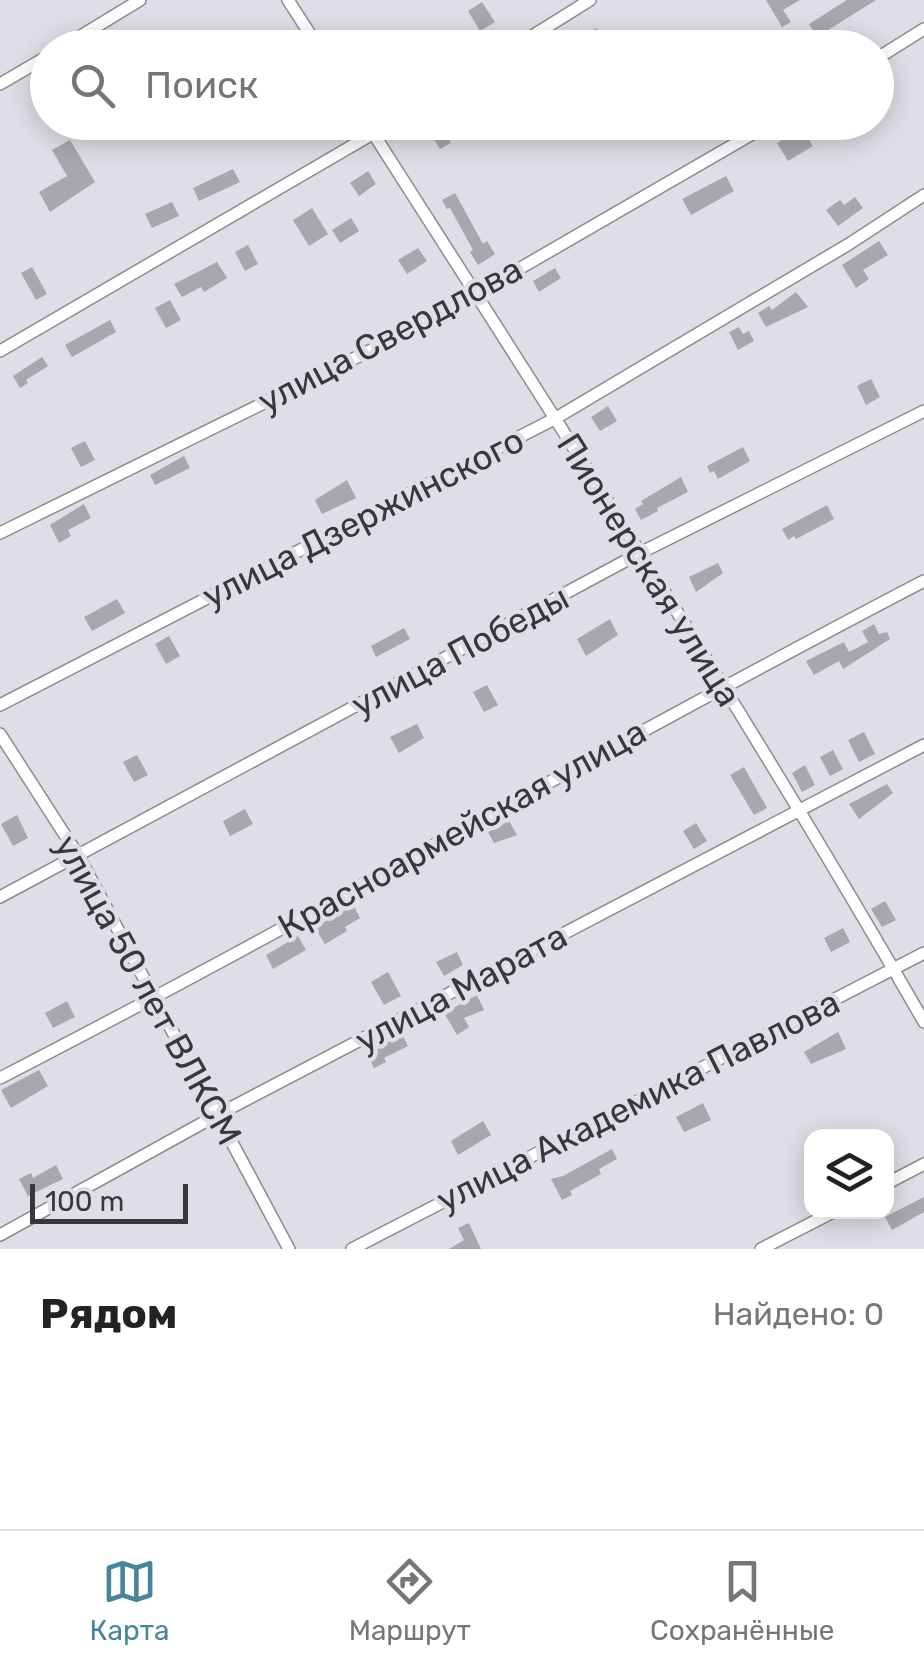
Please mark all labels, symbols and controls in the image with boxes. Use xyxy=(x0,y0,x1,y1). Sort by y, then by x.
search box xyxy=(30,30,894,140)
icon: search xyxy=(65,58,120,113)
text: Поиск xyxy=(145,62,258,108)
street label: улица Свердлова xyxy=(251,248,529,422)
street label: улица Дзержинского xyxy=(195,419,531,617)
street label: Пионерская улица xyxy=(548,426,750,714)
street label: улица Победы xyxy=(344,576,576,726)
street label: Красноармейская улица xyxy=(271,710,653,948)
street label: улица 50 лет ВЛКСМ xyxy=(45,828,251,1152)
street label: улица Марата xyxy=(348,915,574,1061)
street label: улица Академика Павлова xyxy=(430,981,846,1221)
map controls xyxy=(804,1129,894,1219)
button: layers xyxy=(804,1129,894,1219)
scale bar xyxy=(30,1179,188,1224)
text: 100 m xyxy=(45,1185,124,1218)
text: Рядом xyxy=(40,1289,177,1339)
text: Найдено: 0 xyxy=(713,1295,884,1333)
tab: Карта xyxy=(90,1554,169,1647)
tab: Маршрут xyxy=(349,1554,471,1647)
tab: Сохранённые xyxy=(650,1554,834,1647)

